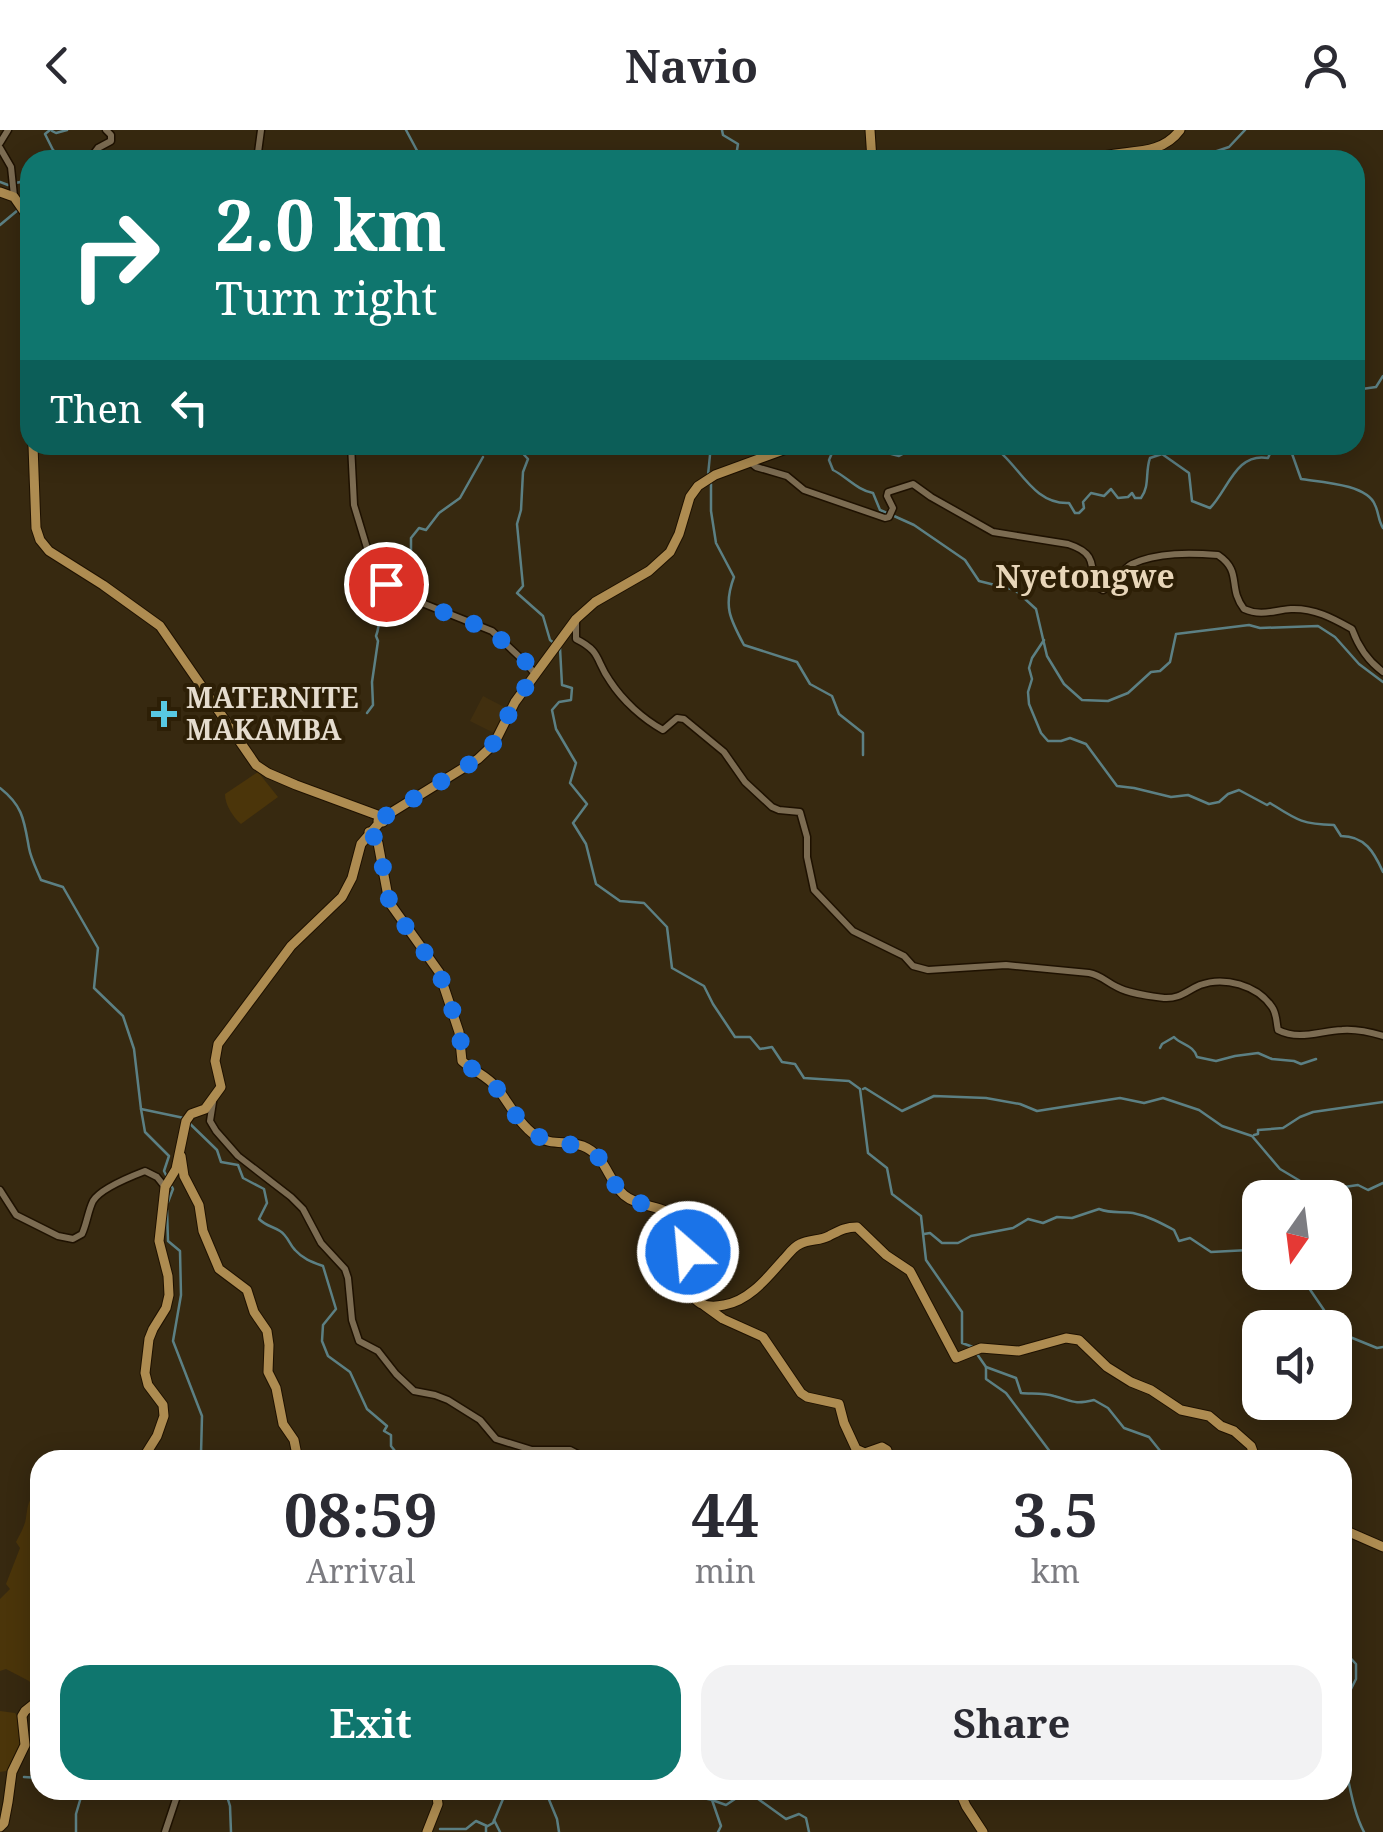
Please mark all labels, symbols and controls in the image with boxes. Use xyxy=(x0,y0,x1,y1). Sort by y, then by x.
text: Navio xyxy=(625,35,758,96)
icon: back xyxy=(30,38,85,93)
icon: person xyxy=(1298,38,1353,93)
text: 2.0 km xyxy=(215,176,447,272)
icon: right xyxy=(50,190,180,320)
text: Turn right xyxy=(215,267,437,328)
icon: left xyxy=(162,380,217,435)
text: Then xyxy=(50,382,142,434)
pin xyxy=(344,542,429,627)
district label: Nyetongwe xyxy=(995,554,1175,597)
icon: arrive xyxy=(359,557,414,612)
place label: MATERNITE MAKAMBA xyxy=(186,678,358,748)
marker: MATERNITE MAKAMBA xyxy=(151,701,177,727)
north arrow xyxy=(1242,1180,1352,1290)
map controls xyxy=(1242,1180,1352,1420)
position arrow xyxy=(636,1200,740,1304)
button: sound xyxy=(1242,1310,1352,1420)
text: 08:59 xyxy=(284,1473,438,1555)
text: 44 xyxy=(691,1473,759,1555)
text: 3.5 xyxy=(1013,1473,1098,1555)
text: Arrival xyxy=(306,1549,415,1592)
text: min xyxy=(695,1549,756,1592)
text: km xyxy=(1031,1549,1080,1592)
button: Exit xyxy=(60,1665,681,1780)
button: Share xyxy=(701,1665,1322,1780)

